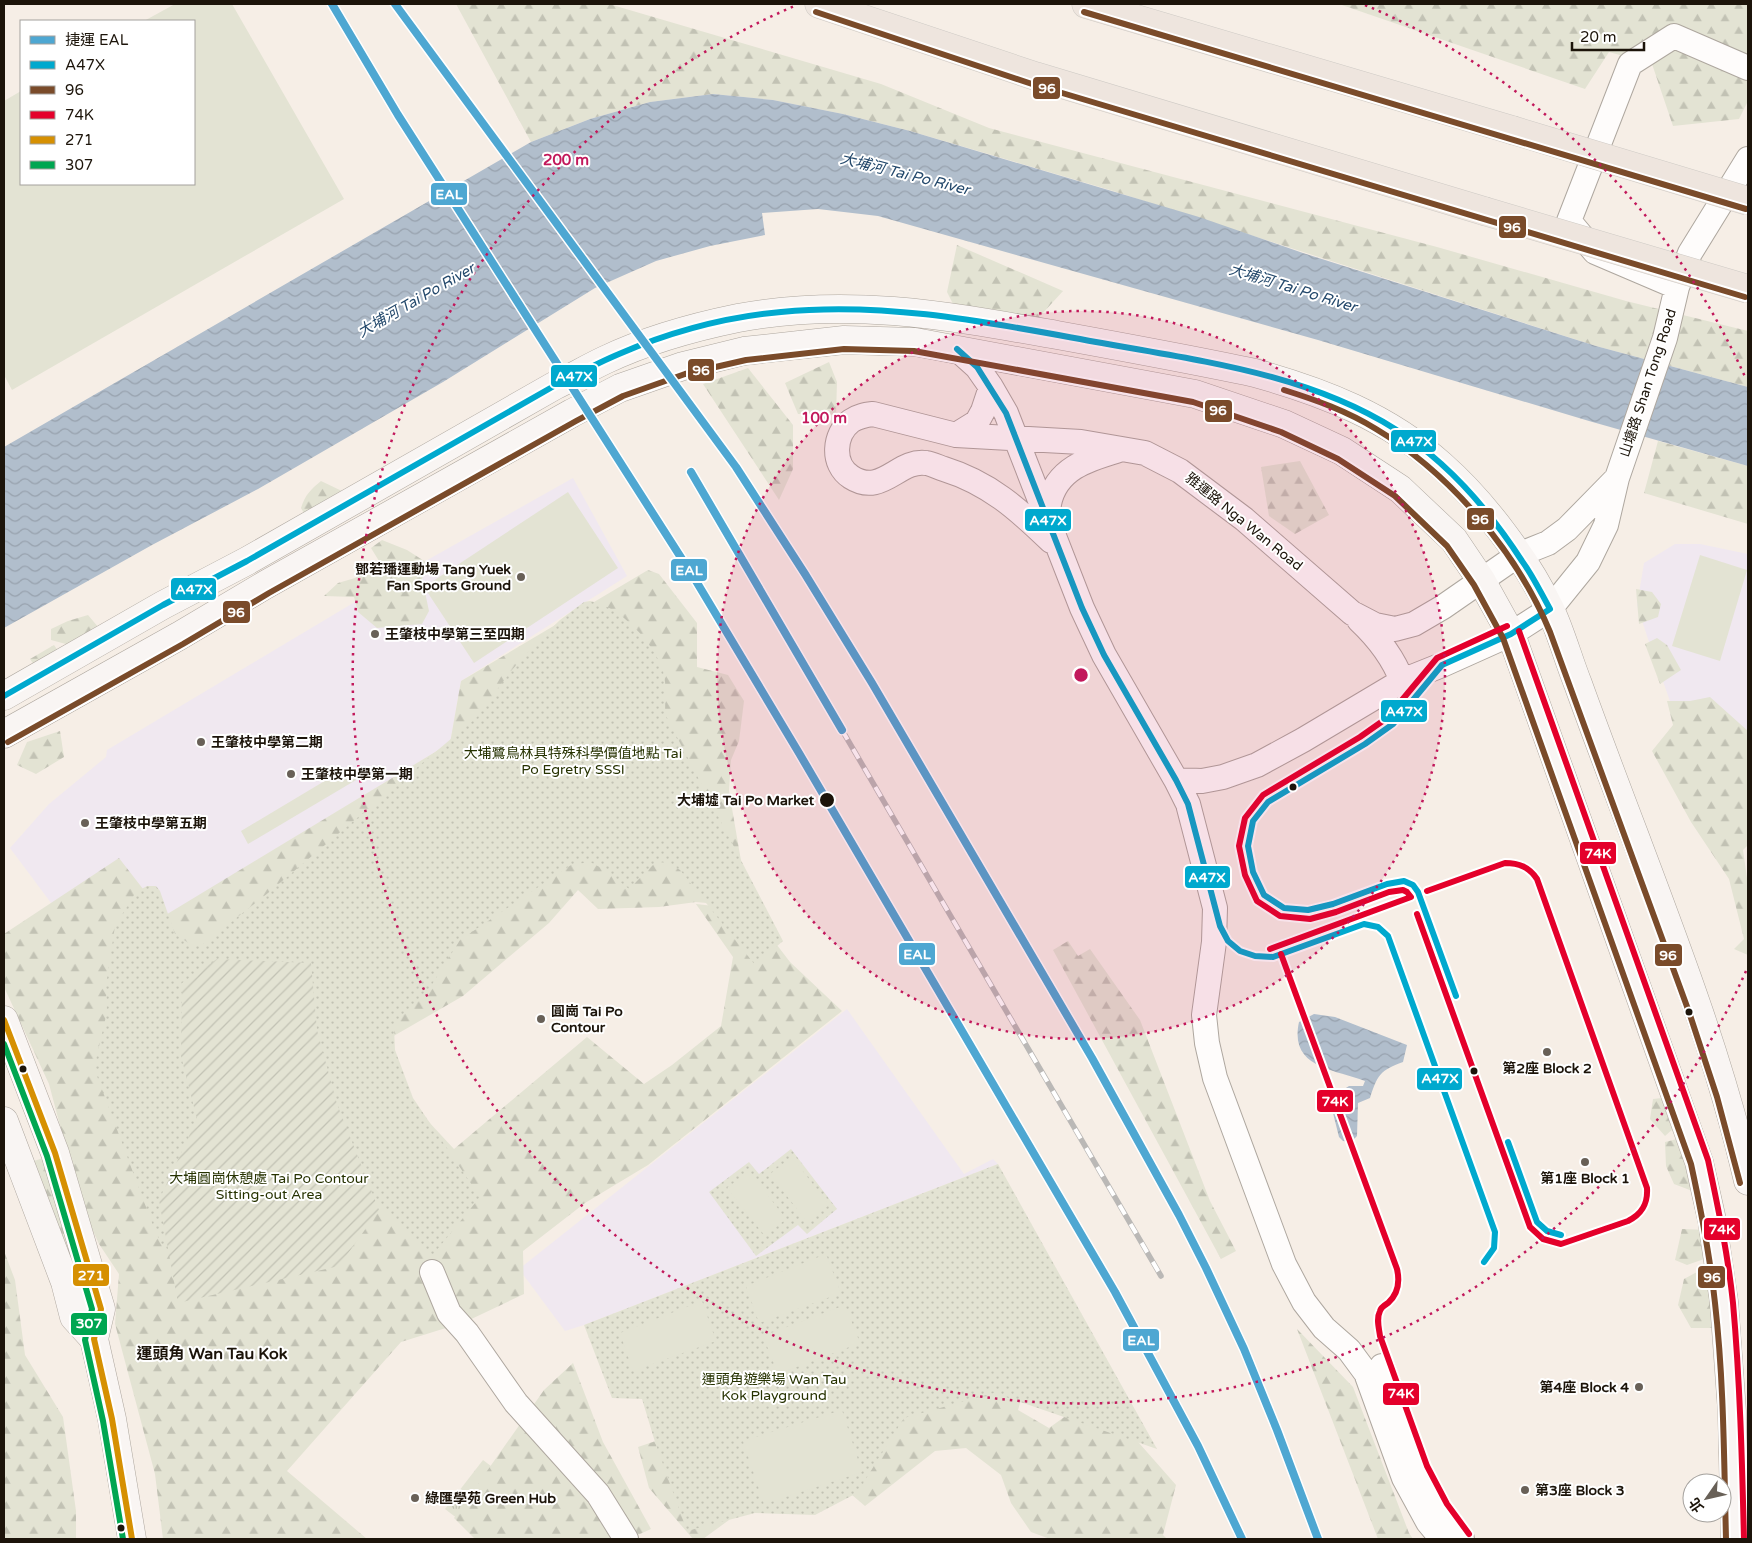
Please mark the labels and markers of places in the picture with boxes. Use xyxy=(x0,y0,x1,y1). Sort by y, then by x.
place label: 鄧若璠運動場 Tang Yuek Fan Sports Ground xyxy=(355,561,511,594)
marker: 鄧若璠運動場 Tang Yuek Fan Sports Ground xyxy=(515,571,527,583)
place label: 王肇枝中學第三至四期 xyxy=(385,626,525,643)
marker: 王肇枝中學第三至四期 xyxy=(369,628,381,640)
centre of rings xyxy=(1072,666,1090,684)
place label: 王肇枝中學第二期 xyxy=(211,734,323,751)
marker: 王肇枝中學第二期 xyxy=(195,736,207,748)
place label: 王肇枝中學第一期 xyxy=(301,766,413,783)
marker: 王肇枝中學第一期 xyxy=(285,768,297,780)
unlabelled marker xyxy=(1288,782,1298,792)
marker: 大埔墟 Tai Po Market xyxy=(818,791,836,809)
place label: 大埔墟 Tai Po Market xyxy=(677,792,815,809)
place label: 王肇枝中學第五期 xyxy=(95,815,207,832)
marker: 王肇枝中學第五期 xyxy=(79,817,91,829)
place label: 圓崗 Tai Po Contour xyxy=(551,1003,623,1036)
unlabelled marker xyxy=(1684,1007,1694,1017)
marker: 圓崗 Tai Po Contour xyxy=(535,1013,547,1025)
marker: 第2座 Block 2 xyxy=(1541,1046,1553,1058)
place label: 第2座 Block 2 xyxy=(1502,1060,1592,1077)
unlabelled marker xyxy=(18,1064,28,1074)
unlabelled marker xyxy=(1469,1066,1479,1076)
marker: 第1座 Block 1 xyxy=(1579,1156,1591,1168)
place label: 第1座 Block 1 xyxy=(1540,1170,1630,1187)
place label: 第4座 Block 4 xyxy=(1539,1379,1629,1396)
marker: 第4座 Block 4 xyxy=(1633,1381,1645,1393)
place label: 第3座 Block 3 xyxy=(1535,1482,1625,1499)
marker: 第3座 Block 3 xyxy=(1519,1484,1531,1496)
place label: 綠匯學苑 Green Hub xyxy=(425,1490,556,1507)
marker: 綠匯學苑 Green Hub xyxy=(409,1492,421,1504)
unlabelled marker xyxy=(116,1523,126,1533)

